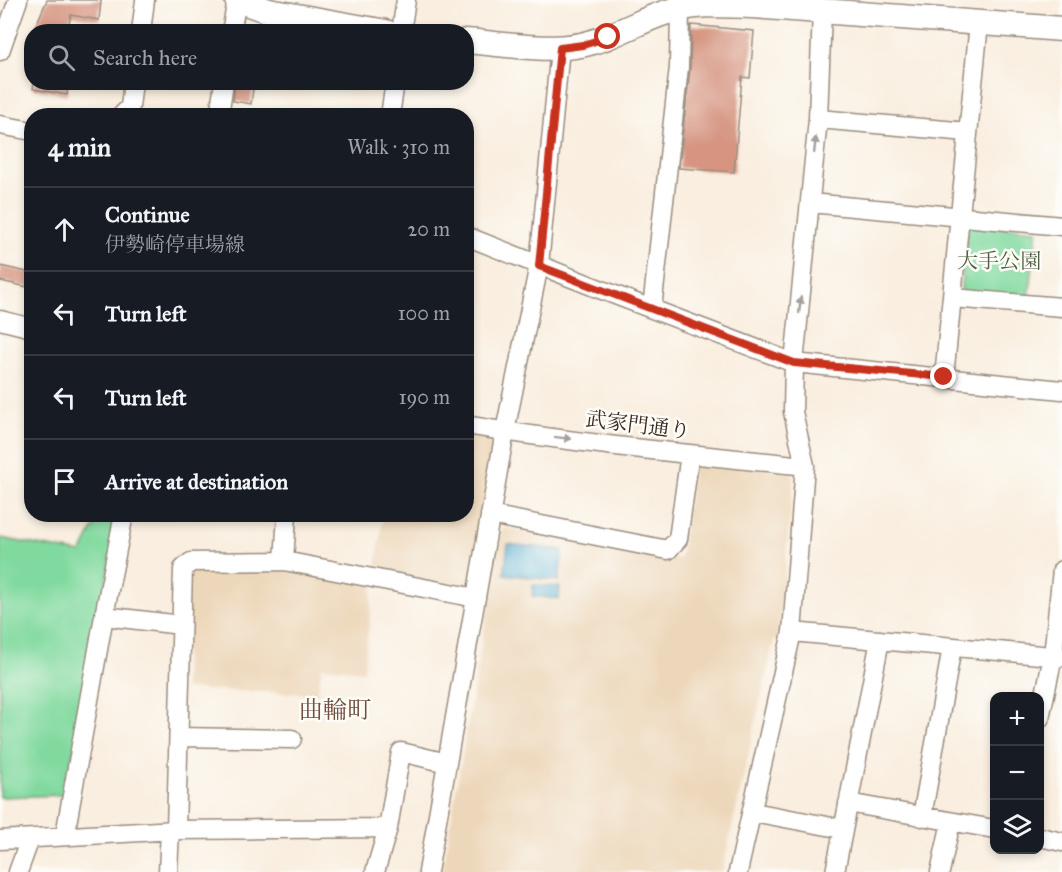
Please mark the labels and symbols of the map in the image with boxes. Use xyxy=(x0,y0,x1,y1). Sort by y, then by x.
route start xyxy=(594,23,620,49)
one-way arrow xyxy=(810,136,820,155)
park label: 大手公園 xyxy=(957,248,1041,274)
one-way arrow xyxy=(795,295,805,314)
route end xyxy=(930,363,956,389)
street label: 武家門通り xyxy=(584,406,692,444)
one-way arrow xyxy=(554,434,573,443)
district label: 曲輪町 xyxy=(299,695,371,725)

